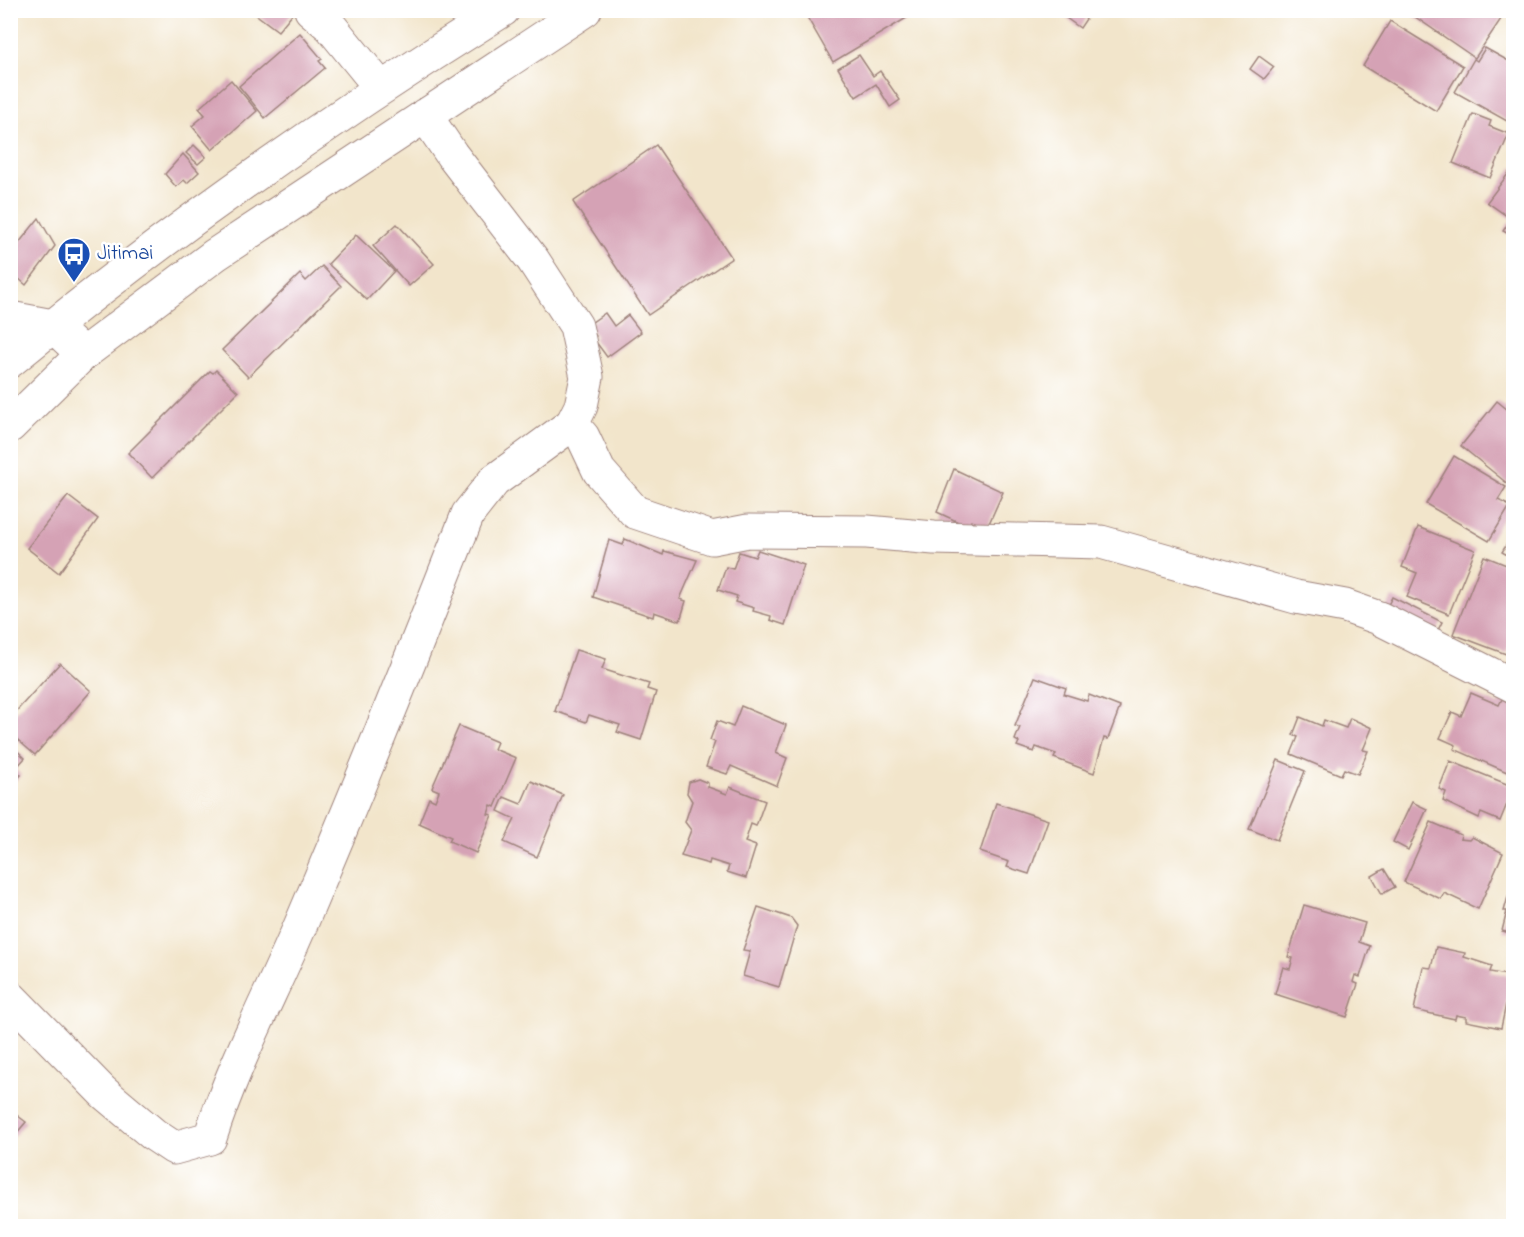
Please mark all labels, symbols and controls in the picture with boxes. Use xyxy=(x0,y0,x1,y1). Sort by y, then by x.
bus stop icon: Jitimai xyxy=(56,236,92,283)
place label: Jitimai xyxy=(97,239,153,269)

